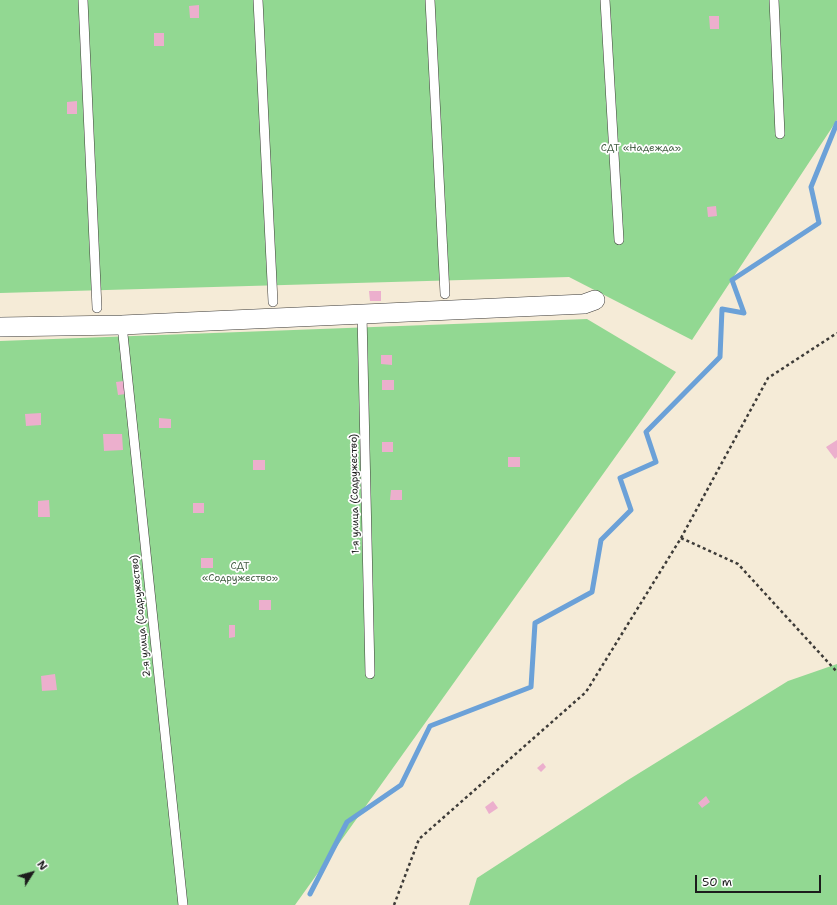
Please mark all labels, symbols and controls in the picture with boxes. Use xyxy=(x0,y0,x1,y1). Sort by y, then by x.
park label: СДТ «Надежда» xyxy=(601,142,681,154)
street label: 1-я улица (Содружество) xyxy=(348,434,362,554)
street label: 2-я улица (Содружество) xyxy=(129,554,153,678)
park label: СДТ «Содружество» xyxy=(202,560,278,584)
north arrow xyxy=(12,853,52,893)
text: N xyxy=(33,857,51,873)
scale bar xyxy=(697,867,823,893)
text: 50 m xyxy=(702,874,732,890)

